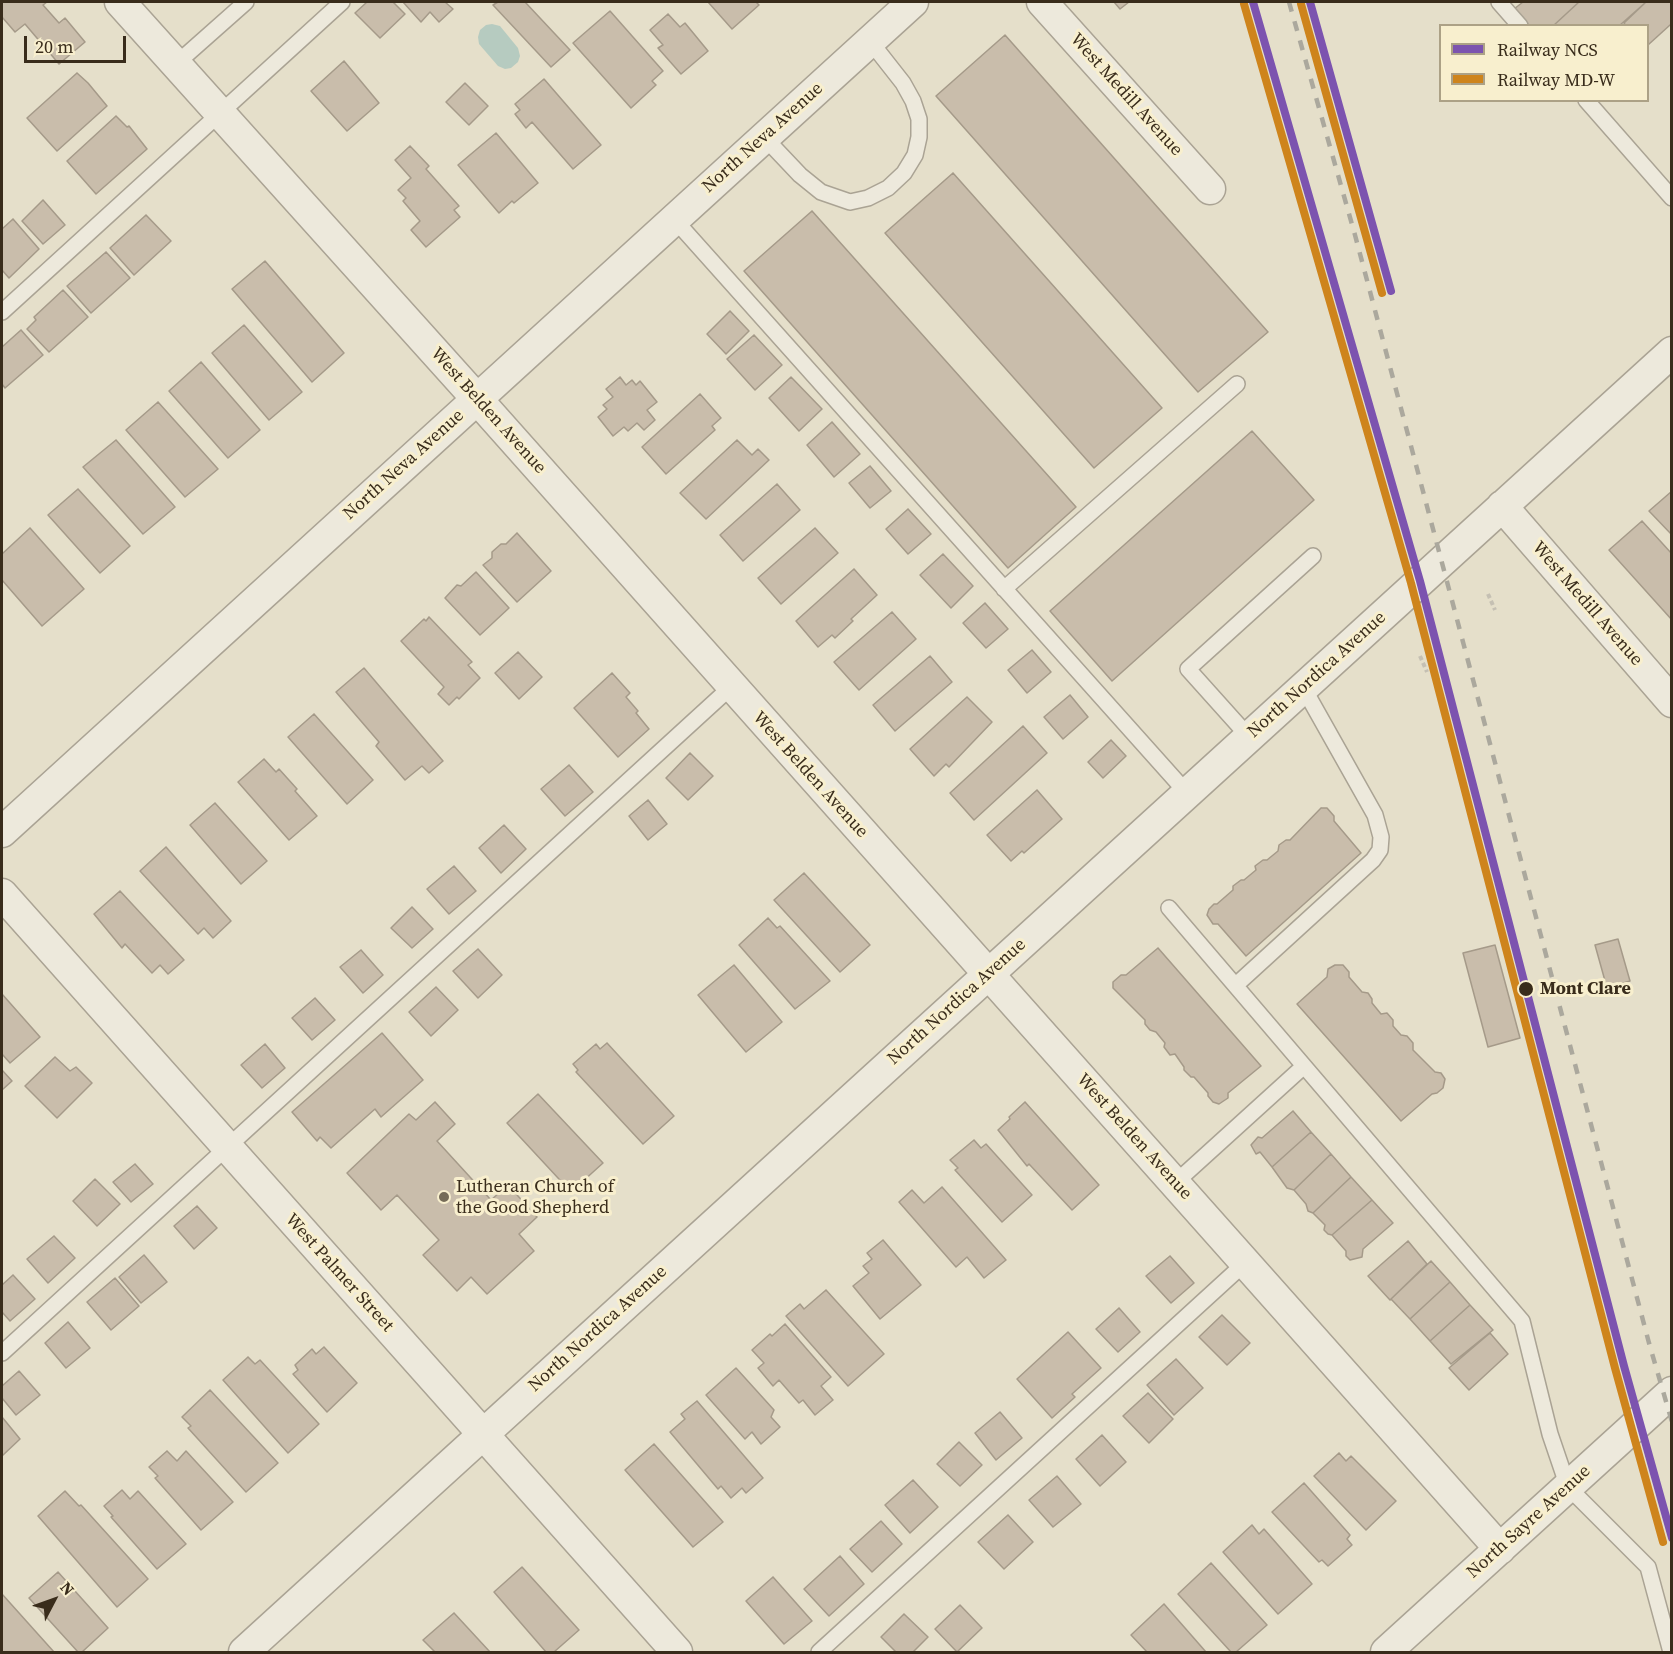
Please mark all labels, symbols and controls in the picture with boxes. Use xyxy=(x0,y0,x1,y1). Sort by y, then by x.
scale bar xyxy=(27,24,129,62)
legend xyxy=(1439,24,1649,102)
street label: West Medill Avenue xyxy=(1065,29,1187,161)
text: 20 m xyxy=(35,34,73,59)
text: Railway NCS xyxy=(1497,37,1598,62)
text: Railway MD-W xyxy=(1497,67,1615,92)
street label: North Neva Avenue xyxy=(698,78,828,198)
street label: West Belden Avenue xyxy=(426,343,550,479)
street label: North Neva Avenue xyxy=(339,405,469,525)
street label: West Medill Avenue xyxy=(1527,537,1647,671)
street label: North Nordica Avenue xyxy=(1243,607,1391,743)
street label: West Belden Avenue xyxy=(748,707,872,843)
street label: North Nordica Avenue xyxy=(883,934,1031,1070)
place label: Mont Clare xyxy=(1540,978,1631,1000)
marker: Mont Clare xyxy=(1517,980,1535,998)
street label: West Belden Avenue xyxy=(1072,1069,1196,1205)
place label: Lutheran Church of the Good Shepherd xyxy=(456,1176,614,1218)
marker: Lutheran Church of the Good Shepherd xyxy=(437,1190,451,1204)
street label: West Palmer Street xyxy=(280,1209,398,1337)
street label: North Nordica Avenue xyxy=(524,1261,672,1397)
street label: North Sayre Avenue xyxy=(1463,1461,1595,1583)
north arrow xyxy=(24,1570,84,1630)
text: N xyxy=(55,1577,80,1600)

